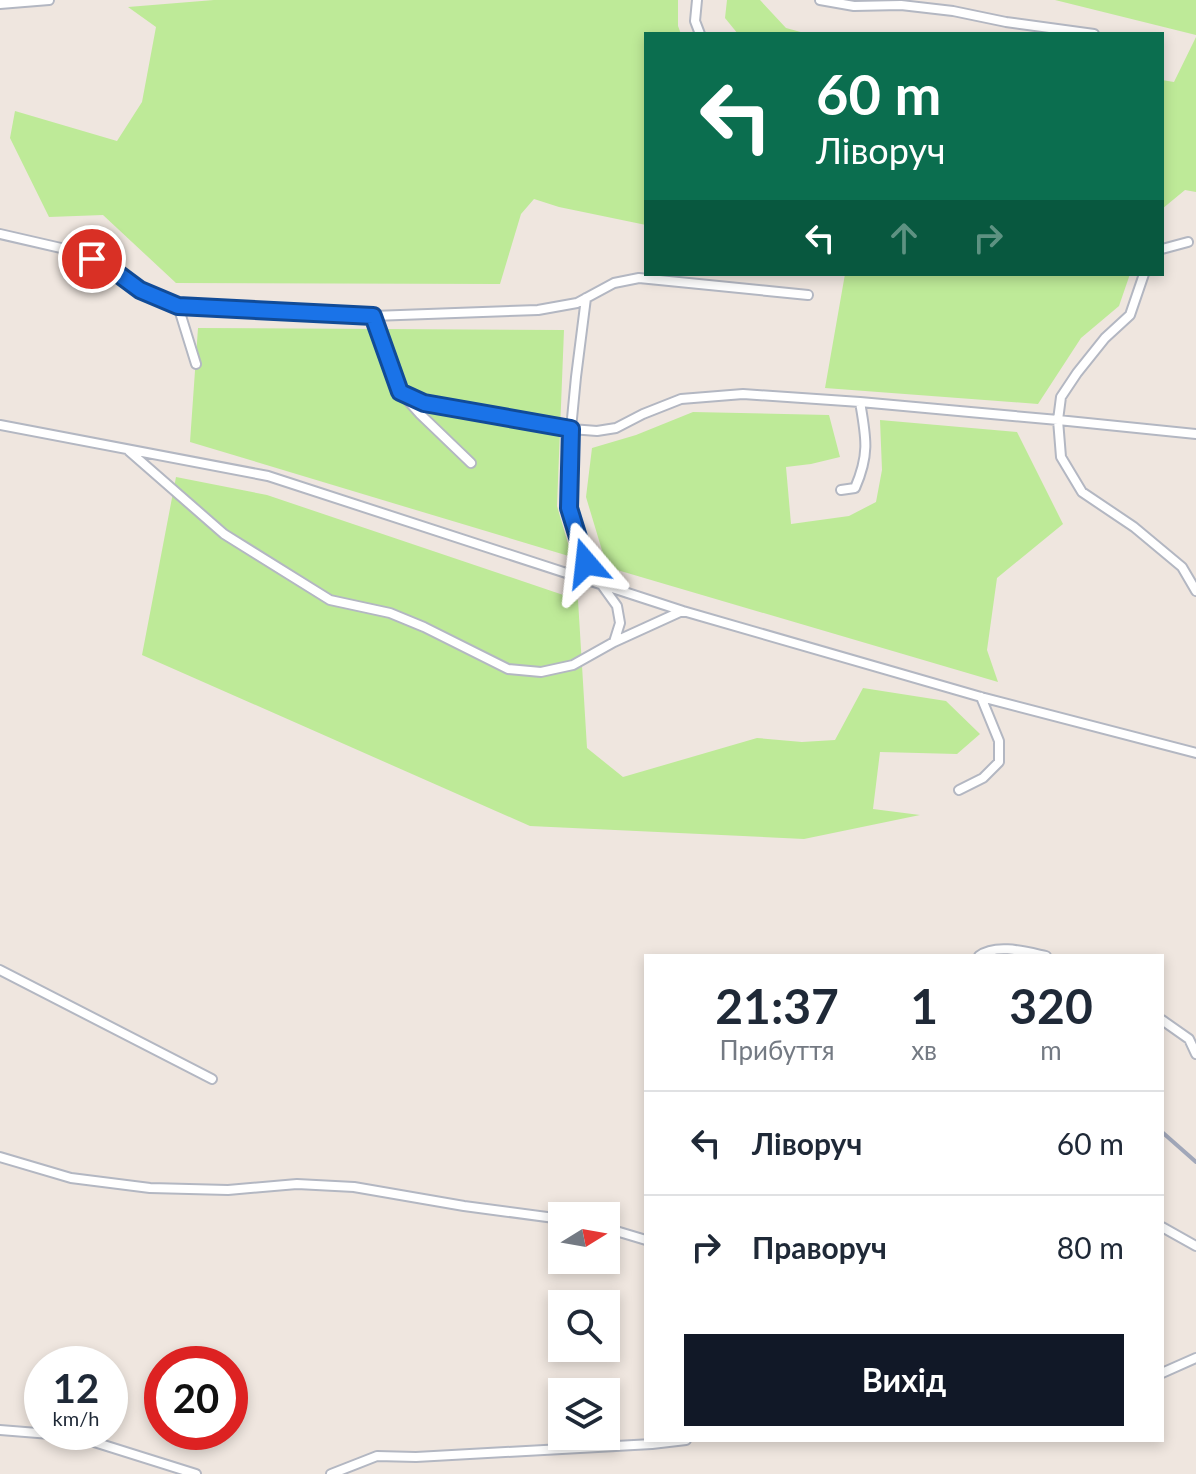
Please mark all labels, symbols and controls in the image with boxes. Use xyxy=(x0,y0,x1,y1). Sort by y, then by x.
text: 60 m xyxy=(816,60,941,127)
icon: left xyxy=(684,64,788,168)
text: Ліворуч xyxy=(816,128,946,172)
icon: left xyxy=(798,216,842,260)
icon: ahead xyxy=(882,216,926,260)
icon: right xyxy=(966,216,1010,260)
pin xyxy=(58,225,126,293)
icon: arrive xyxy=(70,237,114,281)
position arrow xyxy=(544,521,628,605)
text: 21:37 xyxy=(715,977,839,1034)
text: 1 xyxy=(910,977,938,1034)
text: 320 xyxy=(1009,977,1093,1034)
text: Прибуття xyxy=(720,1034,835,1066)
text: хв xyxy=(911,1034,937,1066)
text: m xyxy=(1040,1034,1062,1066)
icon: left xyxy=(684,1121,728,1165)
text: Ліворуч xyxy=(752,1125,862,1161)
text: 60 m xyxy=(1057,1125,1124,1161)
north arrow xyxy=(548,1202,620,1274)
map controls xyxy=(548,1202,620,1450)
icon: right xyxy=(684,1225,728,1269)
text: Праворуч xyxy=(752,1229,887,1265)
text: 80 m xyxy=(1057,1229,1124,1265)
button: search xyxy=(548,1290,620,1362)
button: Вихід xyxy=(684,1334,1124,1426)
speed limit sign: 20 xyxy=(144,1346,248,1450)
text: 12 xyxy=(53,1364,99,1412)
button: layers xyxy=(548,1378,620,1450)
text: km/h xyxy=(53,1406,99,1430)

